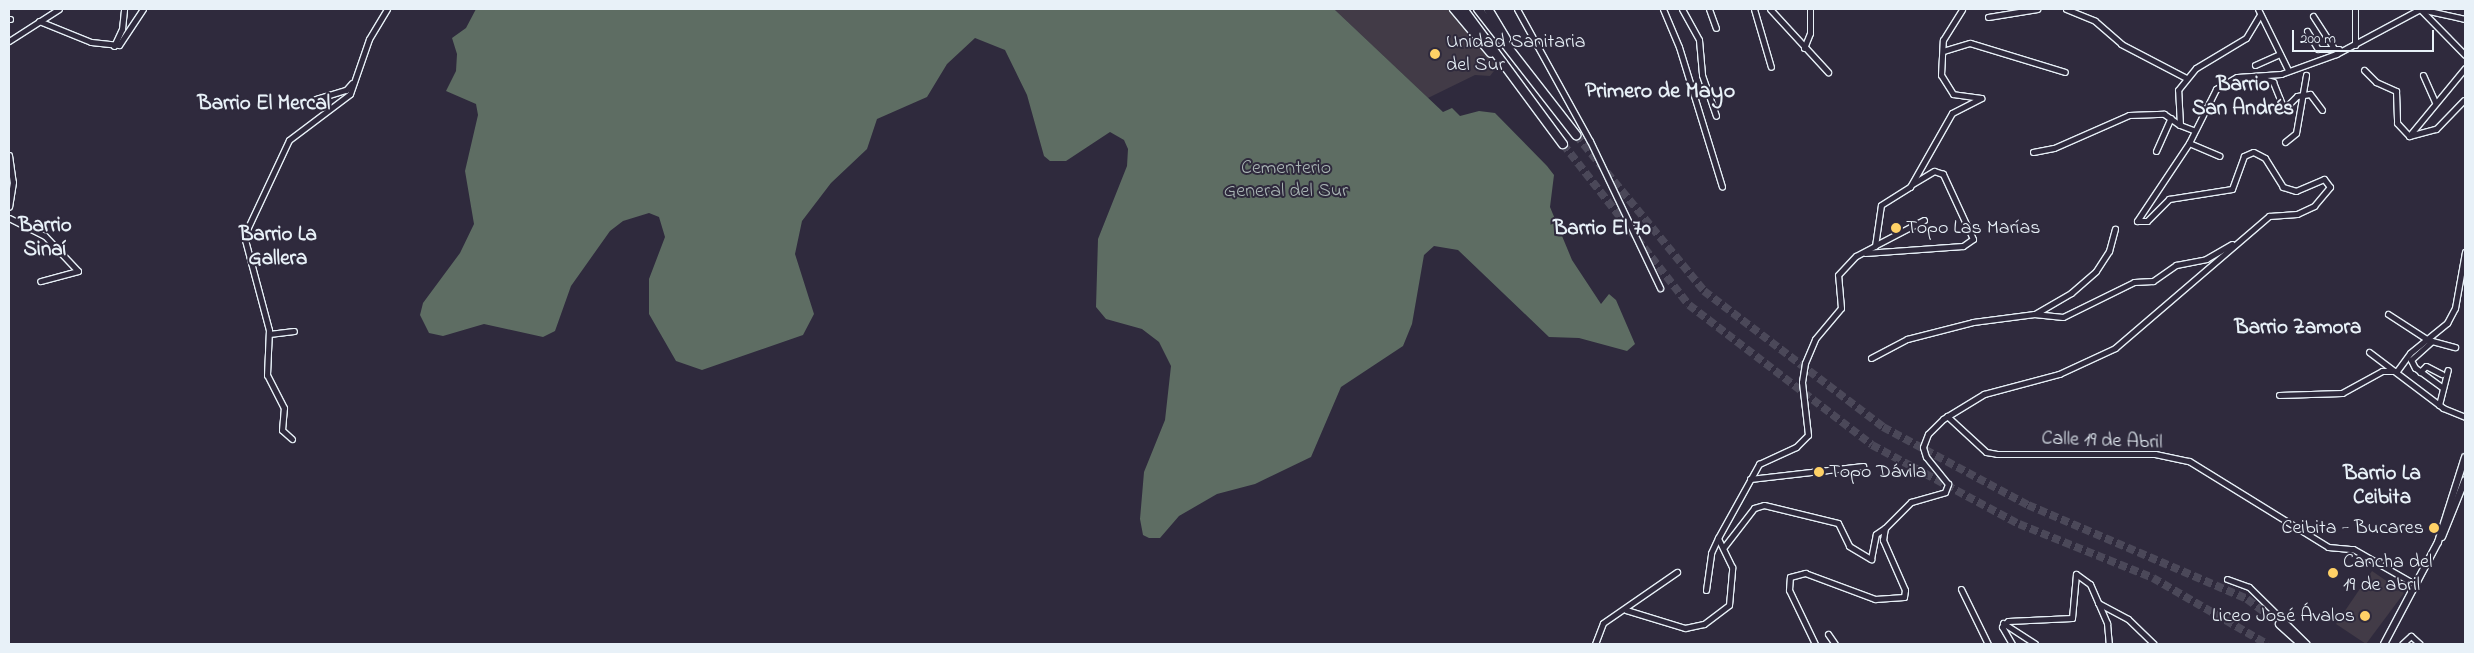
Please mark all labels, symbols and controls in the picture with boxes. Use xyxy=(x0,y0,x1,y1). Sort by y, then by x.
scale bar xyxy=(2294,20,2436,52)
text: 200 m xyxy=(2300,28,2336,50)
place label: Unidad Sanitaria del Sur xyxy=(1446,30,1586,77)
marker: Unidad Sanitaria del Sur xyxy=(1428,47,1442,61)
district label: Barrio San Andrés xyxy=(2192,72,2294,122)
district label: Primero de Mayo xyxy=(1585,80,1735,106)
district label: Barrio El Mercal xyxy=(198,91,330,117)
park label: Cementerio General del Sur xyxy=(1224,157,1348,204)
district label: Barrio Sinaí xyxy=(18,213,72,263)
district label: Barrio El 70 xyxy=(1553,216,1651,242)
place label: Topo Las Marías xyxy=(1906,216,2040,240)
district label: Barrio La Gallera xyxy=(239,222,317,272)
marker: Topo Las Marías xyxy=(1890,222,1902,234)
district label: Barrio Zamora xyxy=(2235,315,2361,341)
street label: Calle 19 de Abril xyxy=(2041,427,2163,455)
place label: Topo Dávila xyxy=(1829,460,1927,484)
district label: Barrio La Ceibita xyxy=(2343,461,2421,511)
marker: Topo Dávila xyxy=(1813,466,1825,478)
place label: Ceibita - Bucares xyxy=(2281,516,2424,540)
marker: Ceibita - Bucares xyxy=(2428,522,2440,534)
place label: Cancha del 19 de abril xyxy=(2343,550,2432,597)
marker: Cancha del 19 de abril xyxy=(2327,567,2339,579)
place label: Liceo José Ávalos xyxy=(2212,604,2355,628)
marker: Liceo José Ávalos xyxy=(2359,610,2371,622)

